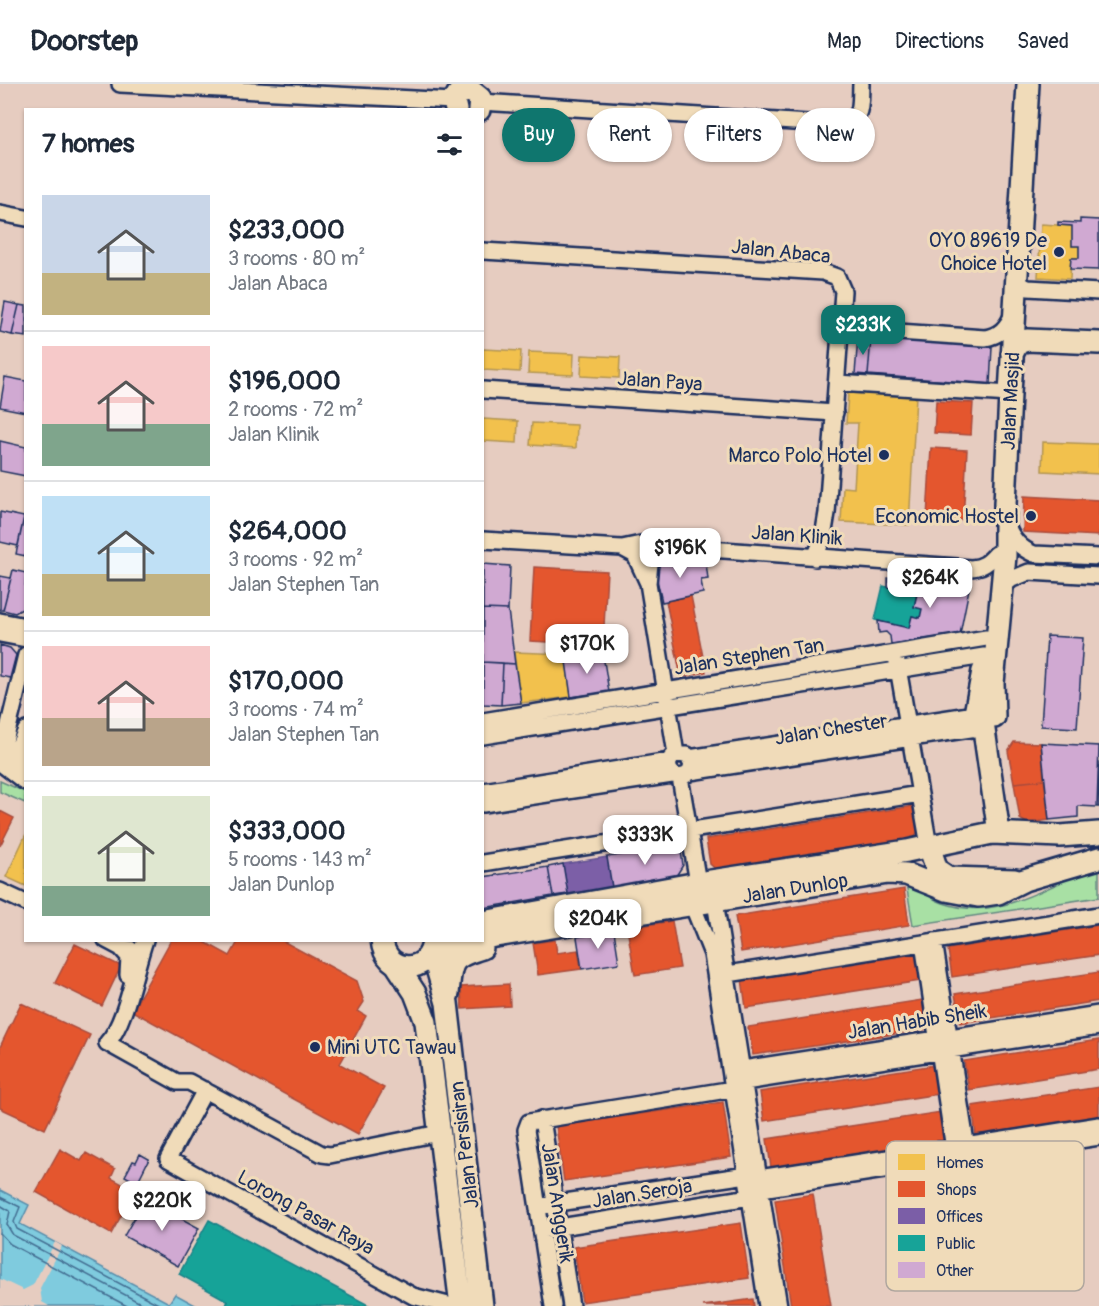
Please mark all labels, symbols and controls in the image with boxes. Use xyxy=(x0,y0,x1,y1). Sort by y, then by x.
text: Doorstep xyxy=(30,24,138,59)
text: Map xyxy=(827,28,862,55)
text: Directions xyxy=(895,28,984,55)
text: Saved xyxy=(1017,28,1069,55)
chip: Buy xyxy=(502,108,575,162)
chip: Rent xyxy=(587,108,672,162)
chip: Filters xyxy=(684,108,783,162)
chip: New xyxy=(795,108,875,162)
text: 7 homes xyxy=(42,128,134,160)
icon: filters xyxy=(433,128,466,161)
text: $233,000 xyxy=(228,214,345,246)
icon: home xyxy=(90,219,162,291)
place label: OYO 89619 De Choice Hotel xyxy=(929,228,1047,276)
street label: Jalan Abaca xyxy=(730,234,832,269)
marker: OYO 89619 De Choice Hotel xyxy=(1052,245,1066,259)
text: 3 rooms · 80 m² xyxy=(228,246,365,271)
text: Jalan Abaca xyxy=(228,271,328,296)
pin: $233K xyxy=(821,305,905,356)
text: $233K xyxy=(835,312,891,337)
street label: Jalan Masjid xyxy=(995,351,1026,451)
text: $196,000 xyxy=(228,365,341,397)
street label: Jalan Paya xyxy=(617,366,703,397)
icon: home xyxy=(90,370,162,442)
text: 2 rooms · 72 m² xyxy=(228,397,363,422)
text: Jalan Klinik xyxy=(228,422,319,447)
place label: Marco Polo Hotel xyxy=(728,443,872,468)
marker: Marco Polo Hotel xyxy=(877,448,891,462)
place label: Economic Hostel xyxy=(875,504,1019,529)
marker: Economic Hostel xyxy=(1024,509,1038,523)
text: $264,000 xyxy=(228,515,347,547)
icon: home xyxy=(90,520,162,592)
street label: Jalan Klinik xyxy=(751,520,844,551)
pin: $196K xyxy=(638,528,722,579)
text: $196K xyxy=(654,535,706,560)
text: 3 rooms · 92 m² xyxy=(228,547,363,572)
pin: $264K xyxy=(888,558,972,609)
text: $264K xyxy=(901,565,959,590)
text: Jalan Stephen Tan xyxy=(228,572,379,597)
pin: $170K xyxy=(545,624,629,675)
text: $170K xyxy=(560,631,614,656)
street label: Jalan Stephen Tan xyxy=(672,632,826,681)
text: $170,000 xyxy=(228,665,344,697)
icon: home xyxy=(90,670,162,742)
text: 3 rooms · 74 m² xyxy=(228,697,364,722)
street label: Jalan Chester xyxy=(773,708,889,751)
text: Jalan Stephen Tan xyxy=(228,722,379,747)
text: $333,000 xyxy=(228,815,346,847)
pin: $333K xyxy=(603,815,687,866)
icon: home xyxy=(90,820,162,892)
text: $333K xyxy=(617,822,673,847)
text: 5 rooms · 143 m² xyxy=(228,847,372,872)
street label: Jalan Dunlop xyxy=(740,868,850,909)
text: Jalan Dunlop xyxy=(228,872,335,897)
pin: $204K xyxy=(556,899,640,950)
text: $204K xyxy=(568,906,628,931)
street label: Jalan Habib Sheik xyxy=(846,998,989,1045)
place label: Mini UTC Tawau xyxy=(327,1035,457,1060)
marker: Mini UTC Tawau xyxy=(308,1040,322,1054)
street label: Jalan Persisiran xyxy=(444,1080,485,1210)
street label: Jalan Anggerik xyxy=(536,1141,579,1266)
legend xyxy=(886,1141,1084,1291)
text: Homes xyxy=(936,1153,984,1173)
street label: Lorong Pasar Raya xyxy=(233,1164,379,1260)
street label: Jalan Seroja xyxy=(590,1173,694,1214)
text: Shops xyxy=(936,1180,976,1200)
pin: $220K xyxy=(120,1181,204,1232)
text: $220K xyxy=(133,1188,191,1213)
text: Offices xyxy=(936,1207,983,1227)
text: Public xyxy=(936,1234,976,1254)
text: Other xyxy=(936,1261,974,1281)

